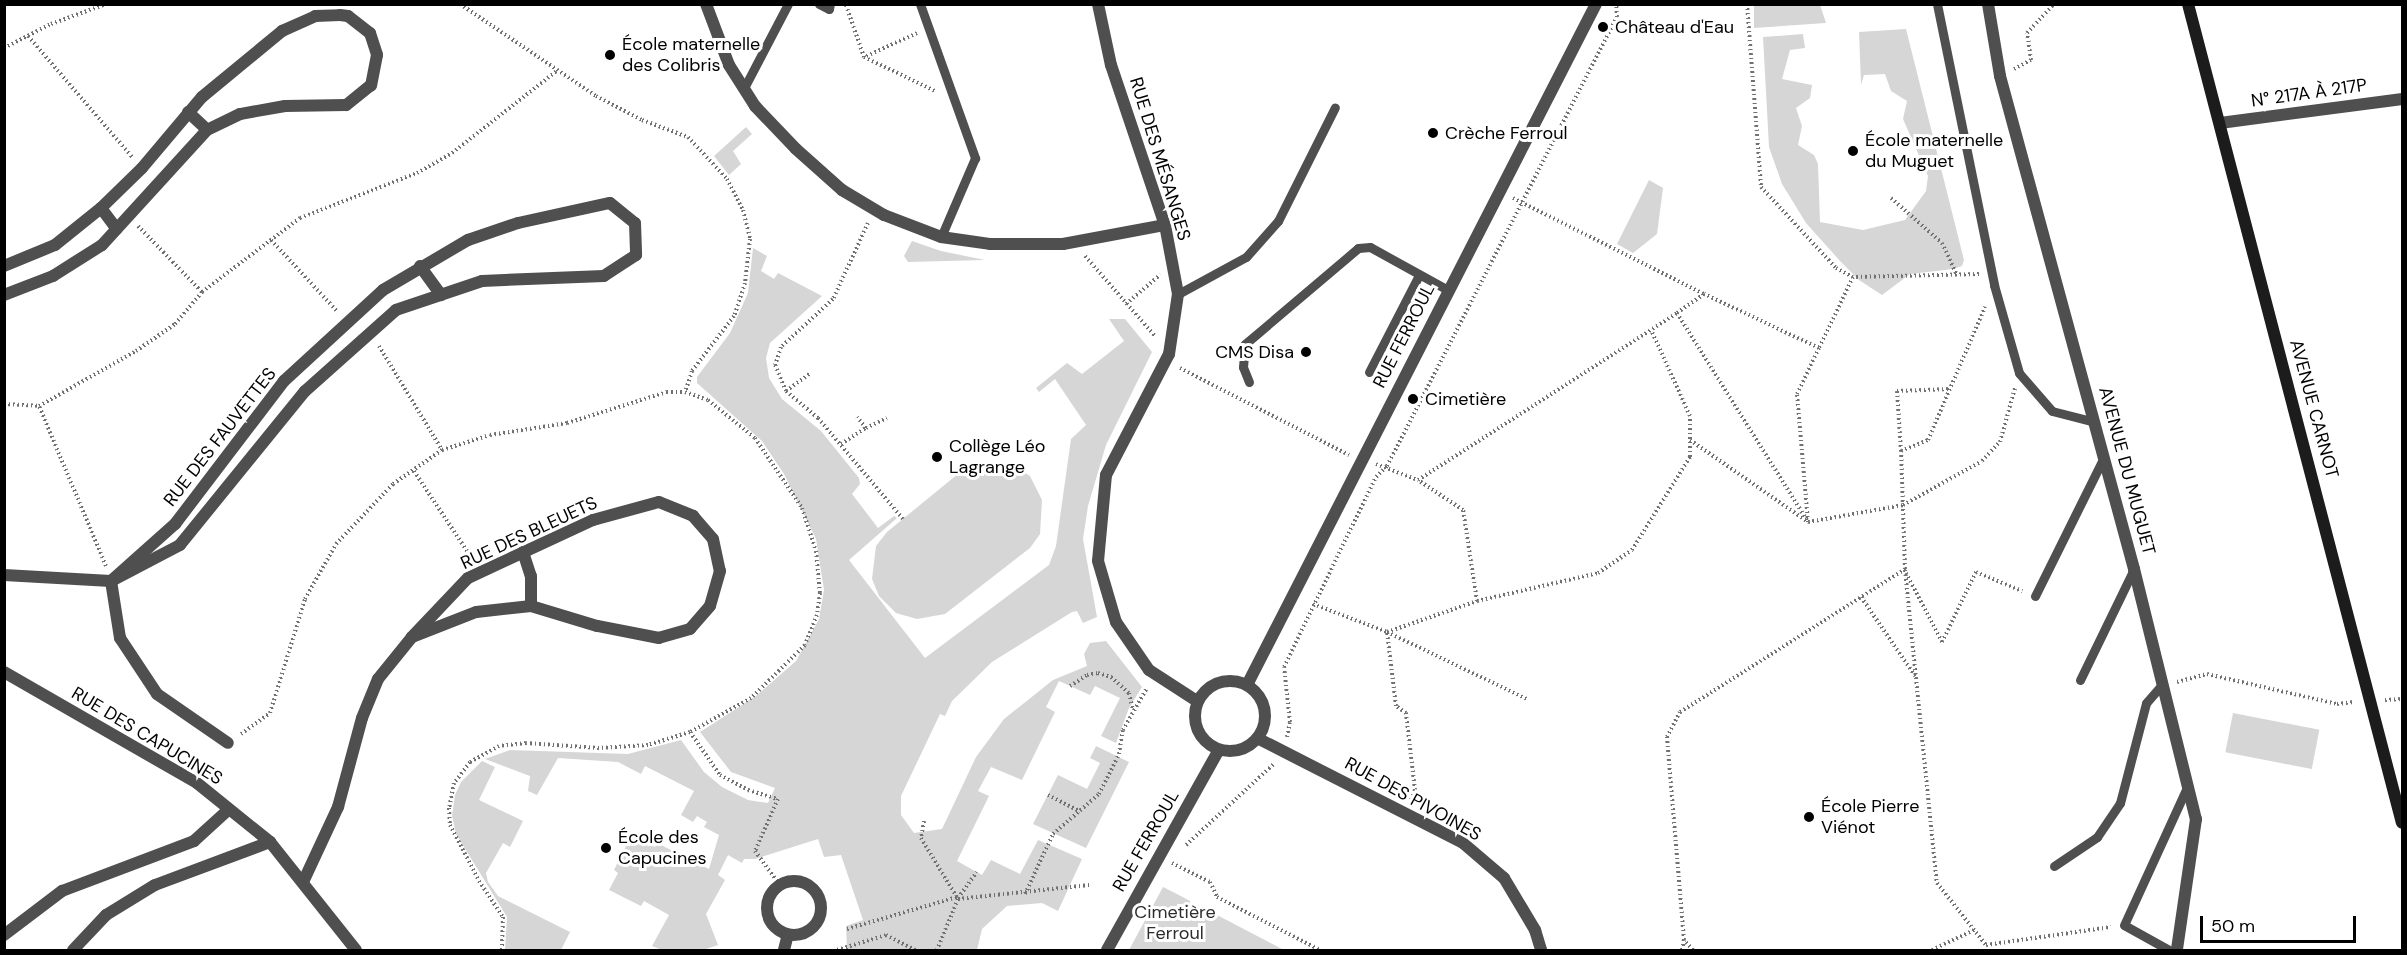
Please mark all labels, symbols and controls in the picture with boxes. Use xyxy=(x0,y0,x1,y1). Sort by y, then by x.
place label: Château d'Eau xyxy=(1615,16,1734,38)
marker: Château d'Eau xyxy=(1596,20,1610,34)
place label: École maternelle des Colibris xyxy=(622,34,760,76)
marker: École maternelle des Colibris xyxy=(603,48,617,62)
street label: N° 217A À 217P xyxy=(2250,74,2368,112)
street label: RUE DES MÉSANGES xyxy=(1125,75,1195,243)
place label: Crèche Ferroul xyxy=(1445,122,1568,144)
marker: Crèche Ferroul xyxy=(1426,126,1440,140)
place label: École maternelle du Muguet xyxy=(1865,130,2003,172)
marker: École maternelle du Muguet xyxy=(1846,144,1860,158)
street label: RUE FERROUL xyxy=(1369,280,1439,392)
street label: AVENUE CARNOT xyxy=(2285,337,2343,481)
place label: CMS Disa xyxy=(1215,341,1294,363)
marker: CMS Disa xyxy=(1299,345,1313,359)
street label: RUE DES FAUVETTES xyxy=(159,363,281,511)
street label: AVENUE DU MUGUET xyxy=(2094,385,2160,557)
place label: Cimetière xyxy=(1425,388,1506,410)
marker: Cimetière xyxy=(1406,392,1420,406)
place label: Collège Léo Lagrange xyxy=(949,436,1045,478)
marker: Collège Léo Lagrange xyxy=(930,450,944,464)
street label: RUE DES BLEUETS xyxy=(457,492,601,574)
street label: RUE DES CAPUCINES xyxy=(68,682,226,790)
street label: RUE DES PIVOINES xyxy=(1341,753,1485,845)
street label: RUE FERROUL xyxy=(1108,786,1184,896)
place label: École Pierre Viénot xyxy=(1821,796,1919,838)
marker: École Pierre Viénot xyxy=(1802,810,1816,824)
place label: École des Capucines xyxy=(618,827,706,870)
marker: École des Capucines xyxy=(599,841,613,855)
park label: Cimetière Ferroul xyxy=(1134,902,1216,944)
scale bar xyxy=(2203,904,2359,942)
text: 50 m xyxy=(2211,914,2255,938)

